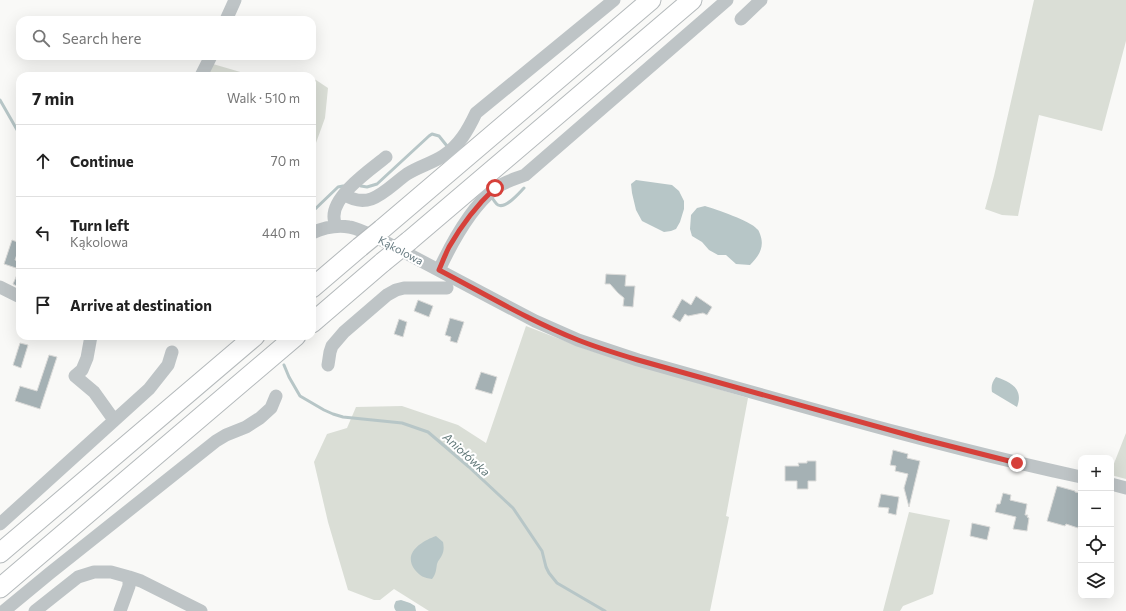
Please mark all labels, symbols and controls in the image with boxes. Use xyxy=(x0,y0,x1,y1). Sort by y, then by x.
search box xyxy=(16,16,316,60)
icon: search xyxy=(30,27,52,49)
text: Search here xyxy=(62,29,141,47)
text: 7 min xyxy=(32,88,74,109)
text: Walk · 510 m xyxy=(227,90,300,106)
icon: ahead xyxy=(32,150,54,172)
text: Continue xyxy=(70,152,134,170)
text: 70 m xyxy=(271,153,300,169)
route start xyxy=(486,179,504,197)
text: Turn left xyxy=(70,216,129,234)
icon: left xyxy=(32,222,54,244)
text: 440 m xyxy=(262,225,300,241)
street label: Kąkolowa xyxy=(376,233,426,267)
text: Kąkolowa xyxy=(70,234,128,250)
icon: arrive xyxy=(32,294,54,316)
text: Arrive at destination xyxy=(70,296,212,314)
water label: Aniołówka xyxy=(440,429,493,479)
route end xyxy=(1008,454,1026,472)
map controls xyxy=(1078,455,1114,599)
button: + xyxy=(1078,455,1114,491)
button: − xyxy=(1078,491,1114,527)
button: locate xyxy=(1078,527,1114,563)
button: layers xyxy=(1078,563,1114,599)

